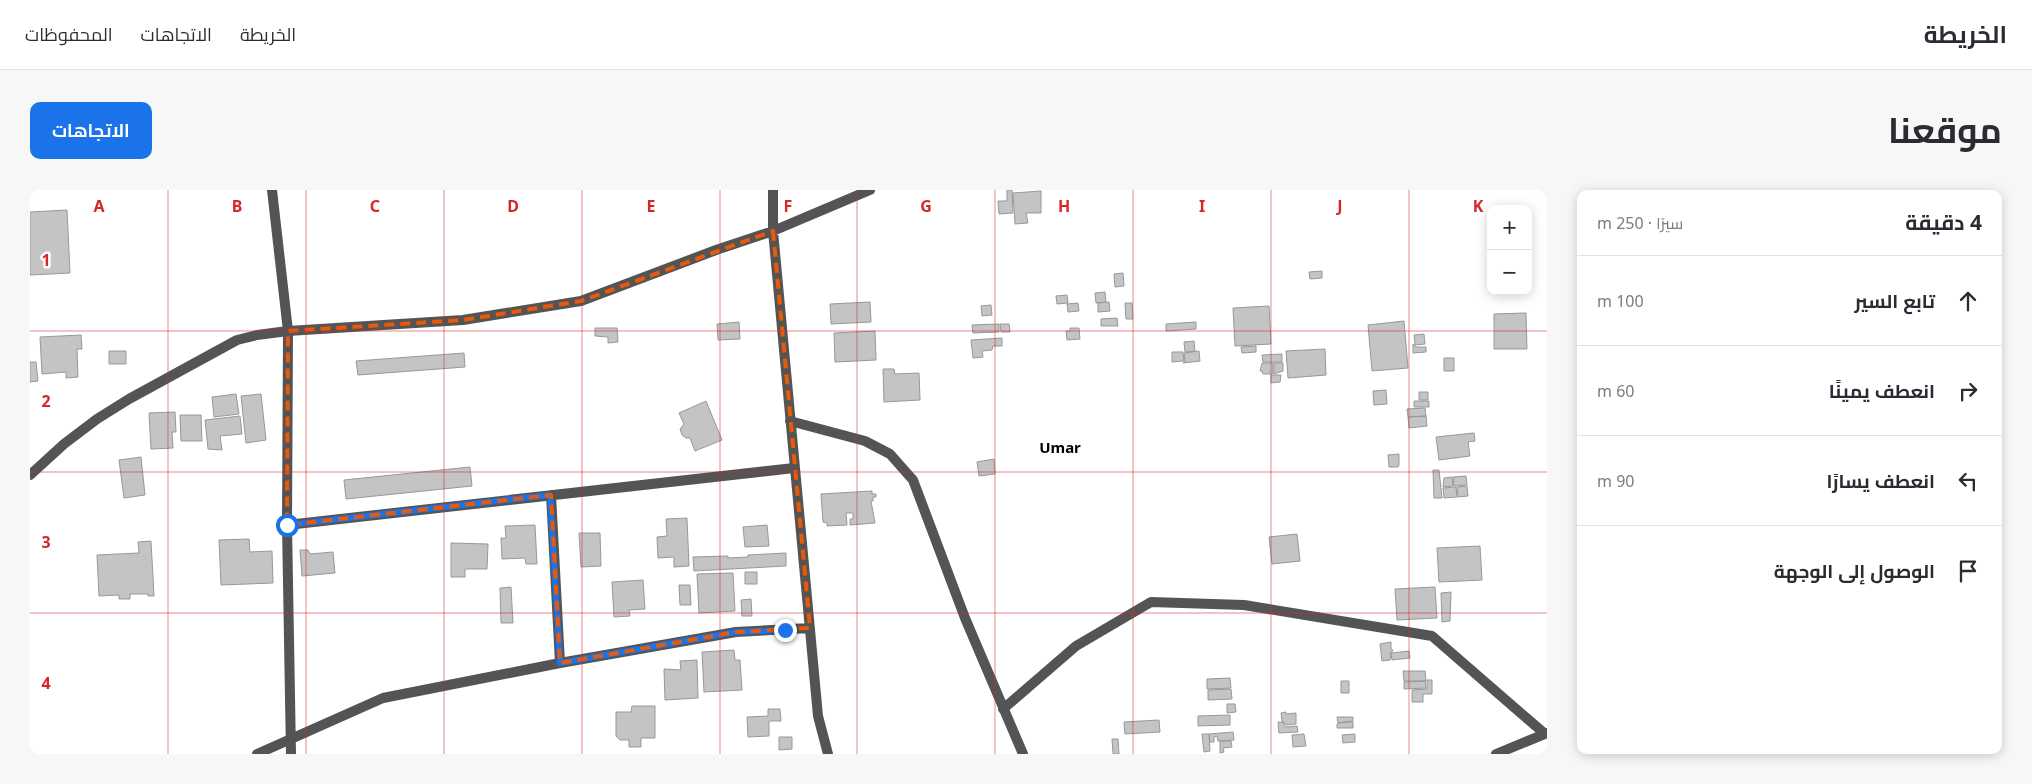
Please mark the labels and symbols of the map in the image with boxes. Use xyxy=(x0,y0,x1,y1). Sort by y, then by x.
text: A xyxy=(93,195,105,217)
text: B xyxy=(232,195,242,217)
text: C xyxy=(370,195,380,217)
text: D xyxy=(507,195,519,217)
text: E xyxy=(647,195,656,217)
text: F xyxy=(784,195,792,217)
text: G xyxy=(920,195,932,217)
text: H xyxy=(1058,195,1070,217)
text: I xyxy=(1199,195,1205,217)
text: J xyxy=(1335,195,1343,217)
text: K xyxy=(1473,195,1484,217)
text: 1 xyxy=(41,249,51,271)
text: 2 xyxy=(41,390,51,412)
district label: Umar xyxy=(1039,437,1081,457)
route start xyxy=(276,514,299,537)
text: 3 xyxy=(41,531,51,553)
route end xyxy=(774,619,797,642)
text: 4 xyxy=(41,672,51,694)

